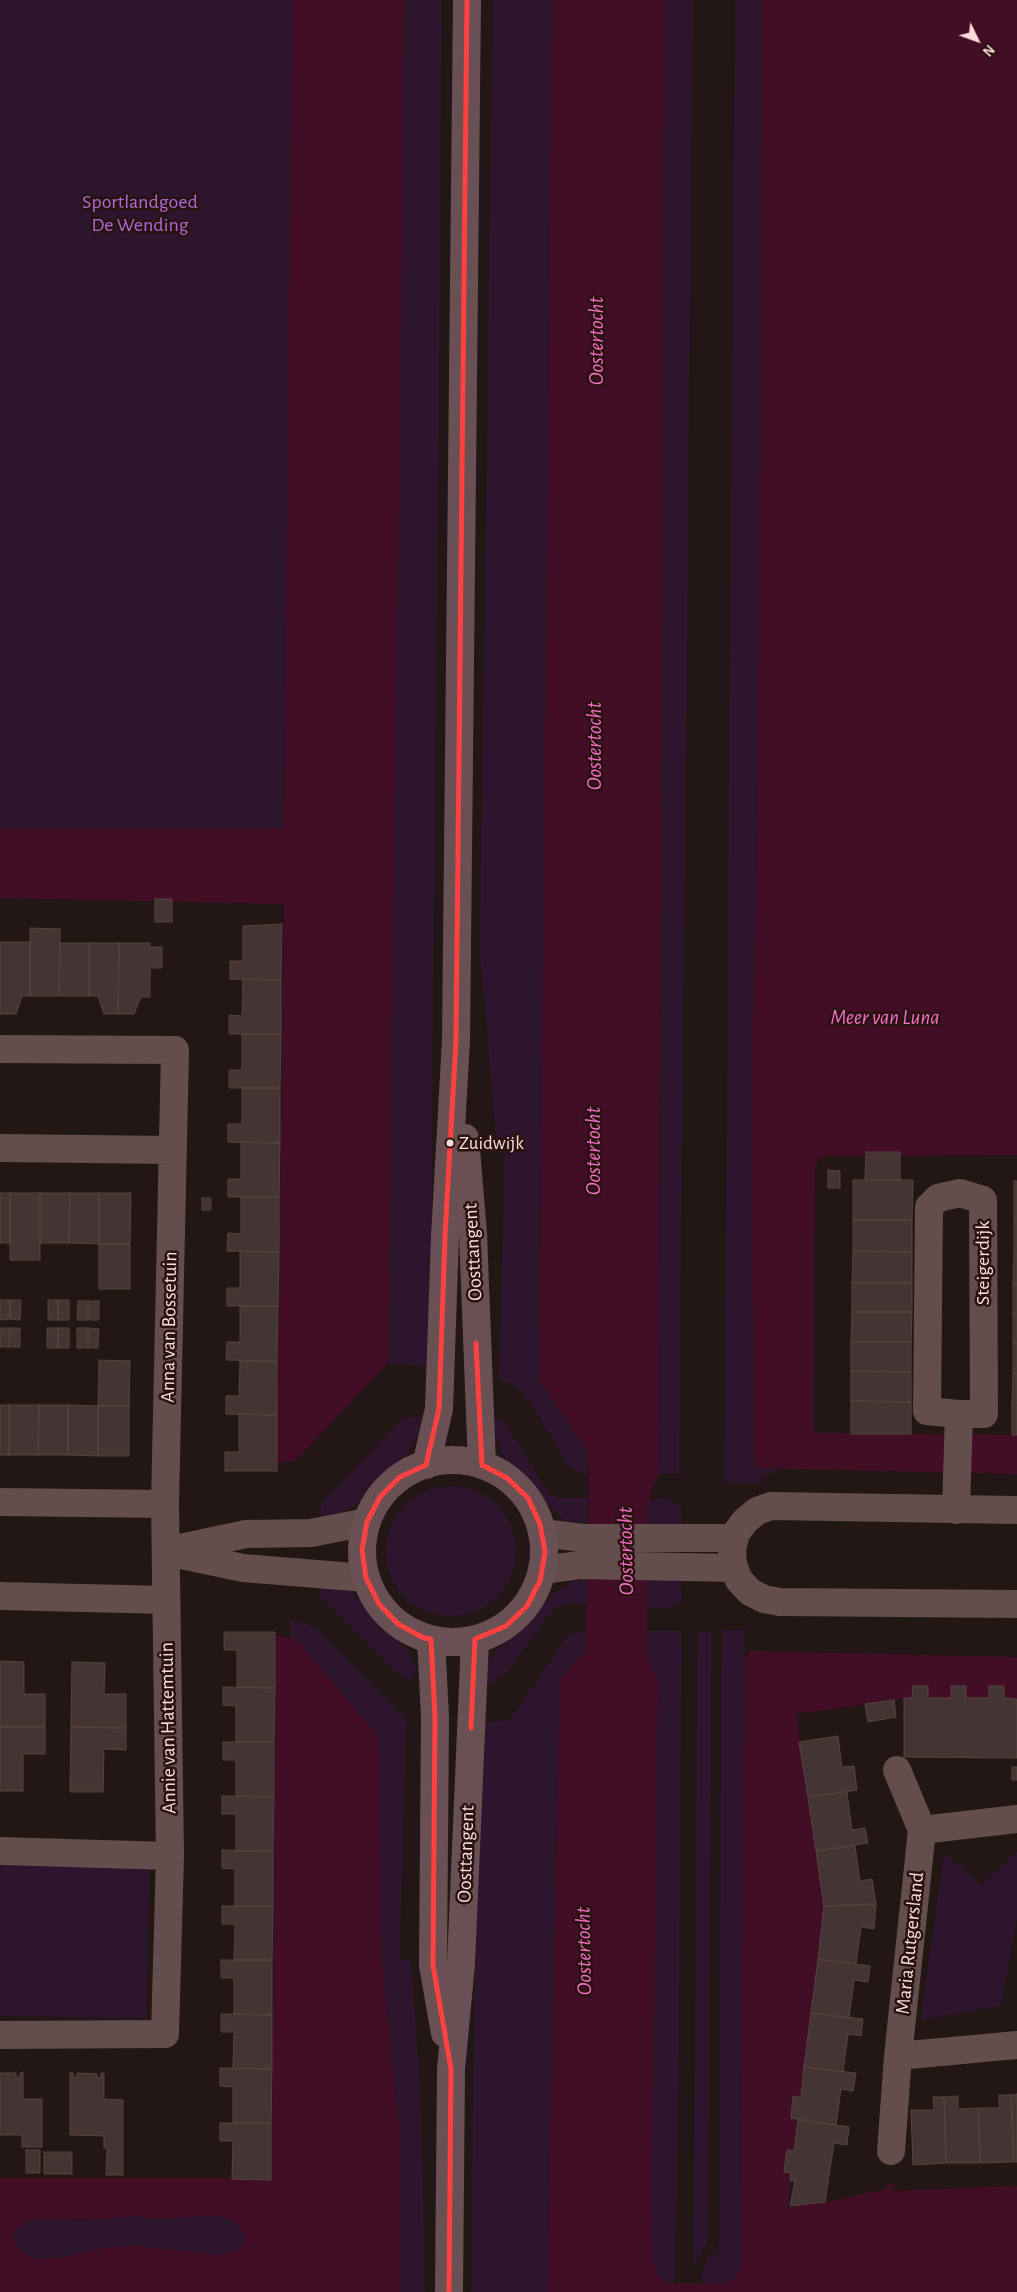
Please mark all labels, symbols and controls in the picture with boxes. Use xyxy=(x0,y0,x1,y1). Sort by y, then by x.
north arrow xyxy=(952,15,1002,65)
text: N xyxy=(980,42,997,58)
park label: Sportlandgoed De Wending xyxy=(82,190,198,237)
water label: Oostertocht xyxy=(584,297,610,385)
water label: Oostertocht xyxy=(582,702,608,790)
water label: Meer van Luna xyxy=(831,1005,939,1031)
water label: Oostertocht xyxy=(581,1107,607,1195)
place label: Zuidwijk xyxy=(459,1132,524,1154)
marker: Zuidwijk xyxy=(445,1138,455,1148)
street label: Oosttangent xyxy=(458,1203,488,1301)
street label: Steigerdijk xyxy=(971,1221,995,1305)
street label: Anna van Bossetuin xyxy=(156,1251,182,1403)
water label: Oostertocht xyxy=(613,1506,639,1596)
street label: Annie van Hattemtuin xyxy=(155,1642,181,1814)
street label: Oosttangent xyxy=(452,1805,480,1903)
street label: Maria Rutgersland xyxy=(891,1871,929,2015)
water label: Oostertocht xyxy=(571,1906,597,1996)

